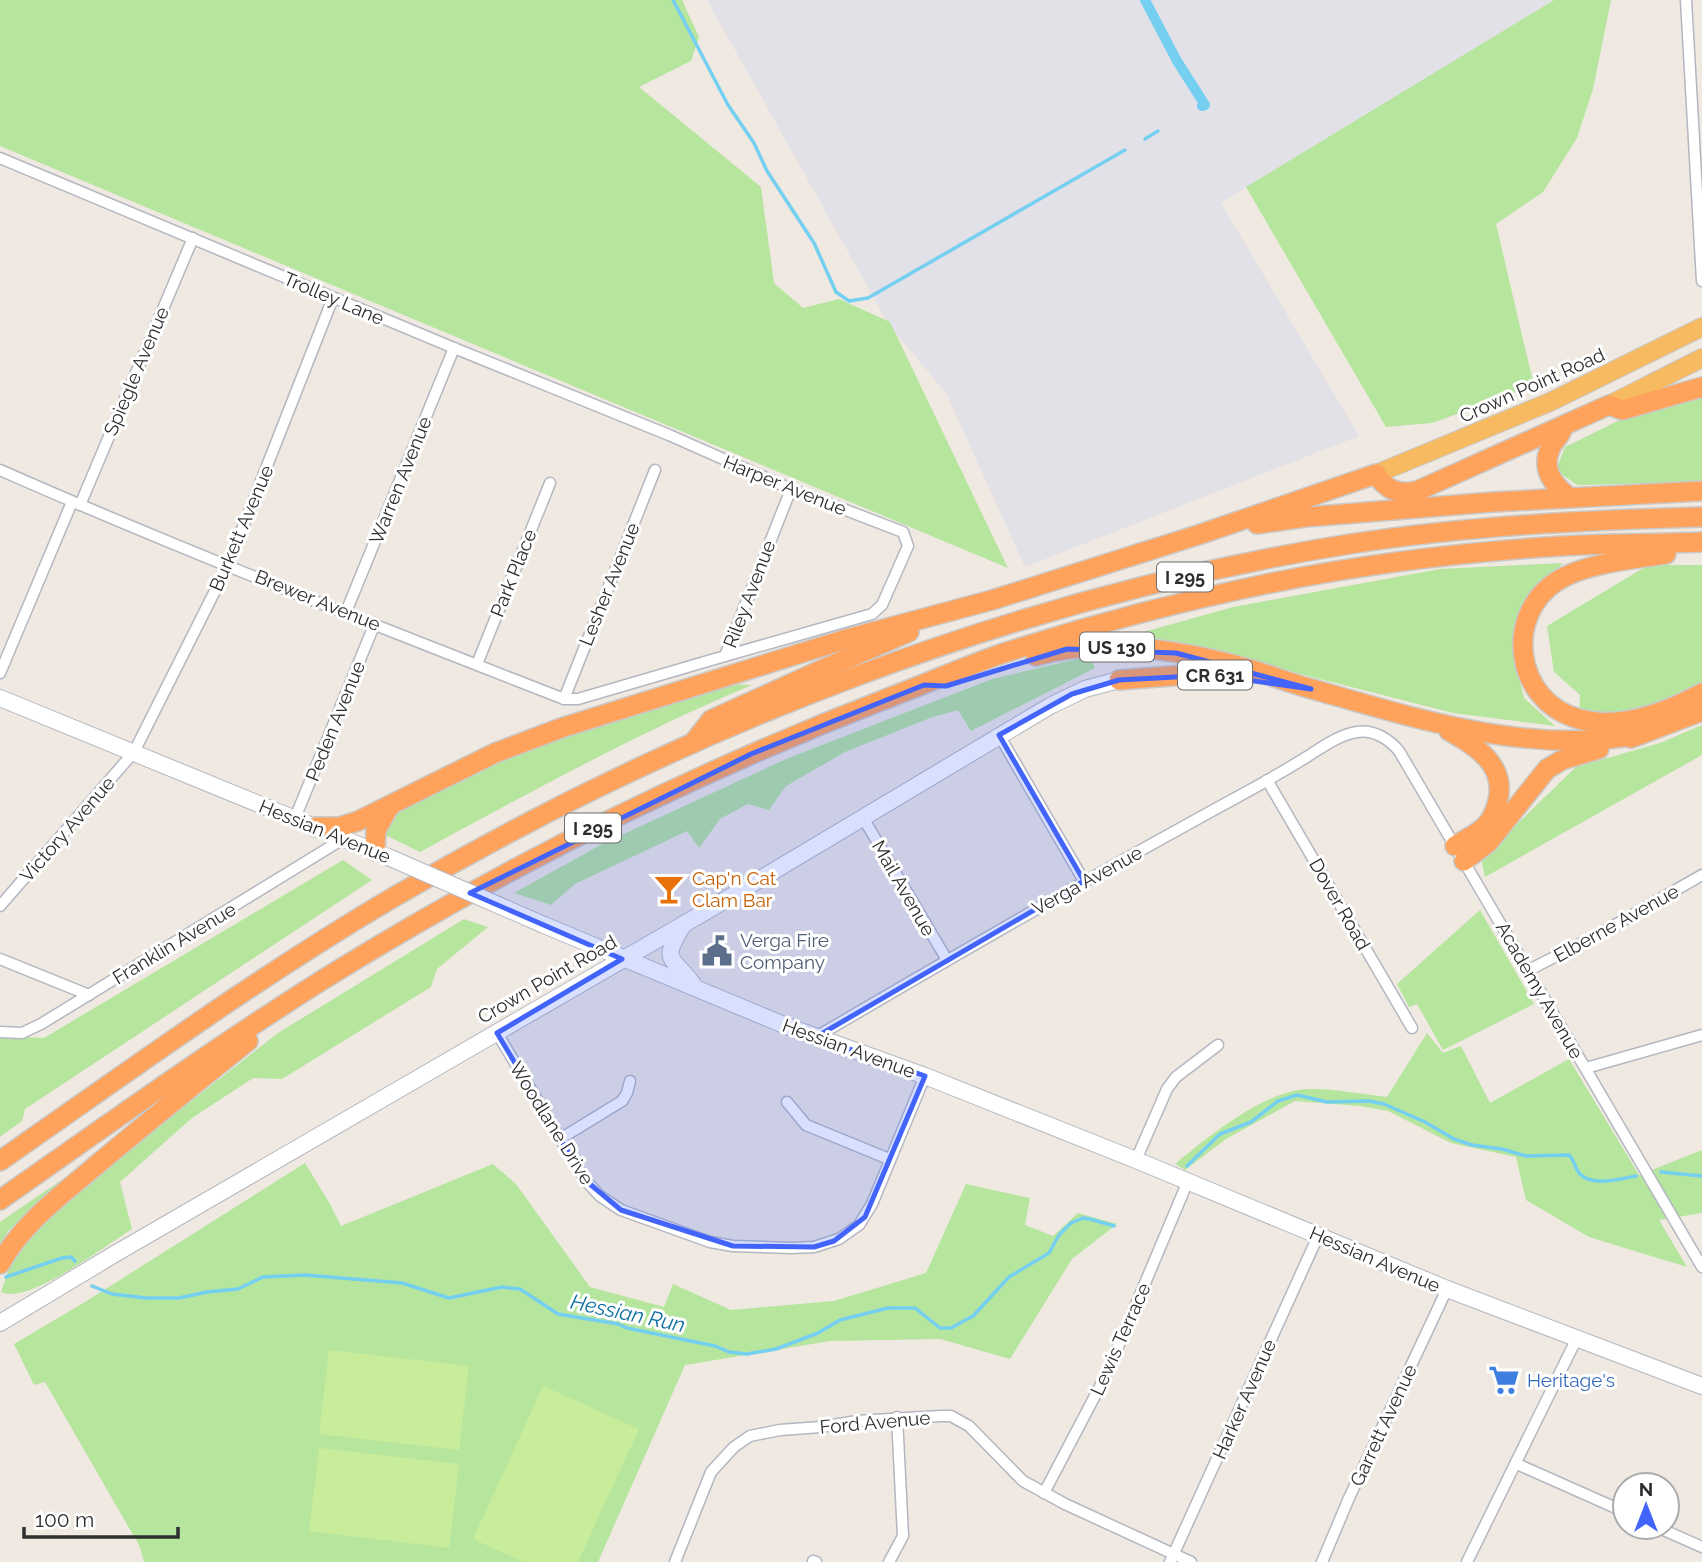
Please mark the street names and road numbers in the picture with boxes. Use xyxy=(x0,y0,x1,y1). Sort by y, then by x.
street label: Trolley Lane xyxy=(280,267,388,329)
street label: Spiegle Avenue xyxy=(99,303,173,439)
street label: Crown Point Road xyxy=(1456,343,1608,427)
street label: Warren Avenue xyxy=(364,413,436,547)
street label: Harper Avenue xyxy=(720,450,850,520)
street label: Burkett Avenue xyxy=(205,462,277,594)
street label: Lesher Avenue xyxy=(574,519,644,649)
street label: Park Place xyxy=(485,526,541,620)
street label: Riley Avenue xyxy=(718,537,780,651)
road number: I 295 xyxy=(1157,562,1213,592)
street label: Brewer Avenue xyxy=(252,565,384,635)
road number: US 130 xyxy=(1080,632,1154,662)
street label: Peden Avenue xyxy=(301,658,369,784)
road number: CR 631 xyxy=(1178,660,1252,690)
street label: Victory Avenue xyxy=(15,772,119,886)
street label: Hessian Avenue xyxy=(256,795,394,867)
road number: I 295 xyxy=(565,814,621,842)
street label: Mail Avenue xyxy=(868,836,940,940)
street label: Verga Avenue xyxy=(1028,841,1146,919)
street label: Dover Road xyxy=(1305,854,1375,954)
street label: Elberne Avenue xyxy=(1550,880,1682,966)
street label: Franklin Avenue xyxy=(108,898,240,988)
street label: Academy Avenue xyxy=(1492,918,1588,1062)
street label: Crown Point Road xyxy=(474,930,620,1028)
street label: Hessian Avenue xyxy=(780,1014,918,1082)
street label: Woodlane Drive xyxy=(505,1057,599,1189)
street label: Hessian Avenue xyxy=(1306,1222,1444,1296)
street label: Lewis Terrace xyxy=(1085,1279,1155,1399)
street label: Harker Avenue xyxy=(1208,1336,1280,1462)
street label: Garrett Avenue xyxy=(1345,1361,1421,1489)
street label: Ford Avenue xyxy=(819,1406,931,1438)

